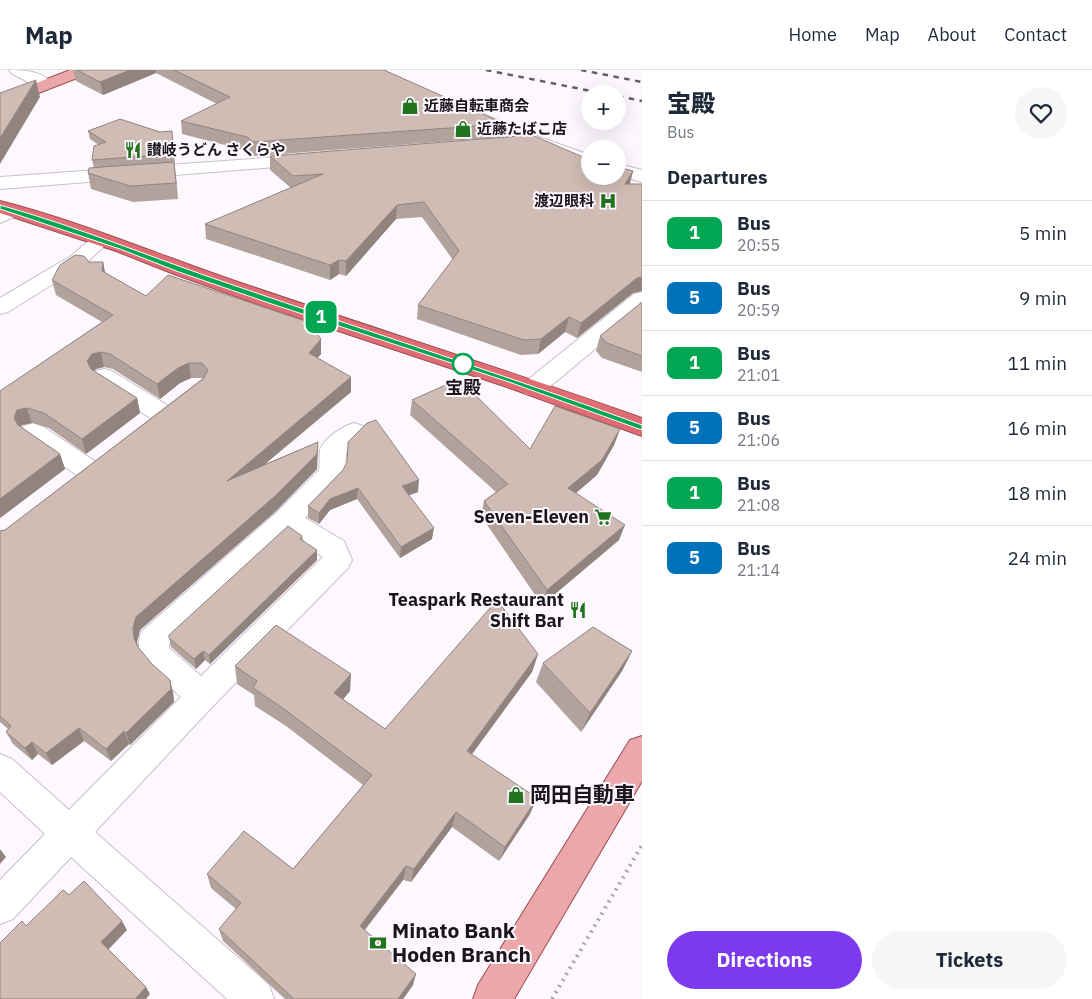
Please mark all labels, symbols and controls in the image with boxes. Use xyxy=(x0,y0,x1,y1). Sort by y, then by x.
text: Map xyxy=(25,19,73,51)
text: Home xyxy=(789,23,837,46)
text: Map xyxy=(865,23,900,46)
text: About xyxy=(928,23,976,46)
text: Contact xyxy=(1004,23,1067,46)
map controls xyxy=(581,85,626,185)
button: + xyxy=(581,85,626,130)
text: 宝殿 xyxy=(667,87,715,119)
button: heart xyxy=(1015,87,1067,139)
shop icon: 近藤自転車商会 xyxy=(400,96,420,116)
place label: 近藤自転車商会 xyxy=(424,96,529,115)
shop icon: 近藤たばこ店 xyxy=(453,119,473,139)
place label: 近藤たばこ店 xyxy=(477,119,567,138)
text: Bus xyxy=(667,122,694,142)
restaurant icon: 讃岐うどん さくらや xyxy=(123,140,143,160)
place label: 讃岐うどん さくらや xyxy=(147,140,286,159)
button: − xyxy=(581,140,626,185)
text: Departures xyxy=(667,165,767,189)
place label: 渡辺眼科 xyxy=(534,191,594,210)
hospital icon: 渡辺眼科 xyxy=(598,191,618,211)
text: Bus xyxy=(737,211,771,235)
text: 1 xyxy=(689,221,700,244)
text: 5 min xyxy=(1019,221,1067,245)
text: 20:55 xyxy=(737,235,780,255)
text: Bus xyxy=(737,276,771,300)
text: 5 xyxy=(689,286,700,309)
text: 9 min xyxy=(1019,286,1067,310)
text: 20:59 xyxy=(737,300,780,320)
line badge: 1 xyxy=(305,301,337,333)
text: 1 xyxy=(316,305,326,328)
text: Bus xyxy=(737,341,771,365)
text: 1 xyxy=(689,351,700,374)
text: 11 min xyxy=(1008,351,1067,375)
marker: 宝殿 xyxy=(452,353,474,375)
text: 21:01 xyxy=(737,365,780,385)
place label: 宝殿 xyxy=(445,376,481,399)
text: Bus xyxy=(737,406,771,430)
text: 5 xyxy=(689,416,700,439)
text: 16 min xyxy=(1008,416,1067,440)
text: 21:06 xyxy=(737,430,780,450)
text: Bus xyxy=(737,471,771,495)
text: 1 xyxy=(689,481,700,504)
text: 18 min xyxy=(1008,481,1067,505)
text: 21:08 xyxy=(737,495,780,515)
place label: Seven-Eleven xyxy=(473,505,589,528)
supermarket icon: Seven-Eleven xyxy=(593,507,613,527)
text: Bus xyxy=(737,536,771,560)
text: 5 xyxy=(689,546,700,569)
text: 24 min xyxy=(1008,546,1067,570)
text: 21:14 xyxy=(737,560,780,580)
place label: Teaspark Restaurant Shift Bar xyxy=(388,588,564,632)
restaurant icon: Teaspark Restaurant Shift Bar xyxy=(568,600,588,620)
place label: 岡田自動車 xyxy=(530,780,635,808)
shop icon: 岡田自動車 xyxy=(506,785,526,805)
place label: Minato Bank Hoden Branch xyxy=(392,916,531,968)
button: Directions xyxy=(667,931,862,989)
button: Tickets xyxy=(872,931,1067,989)
bank icon: Minato Bank Hoden Branch xyxy=(368,933,388,953)

